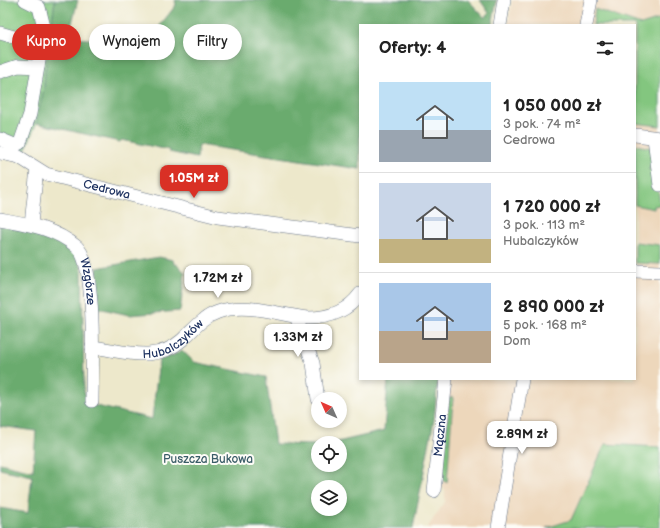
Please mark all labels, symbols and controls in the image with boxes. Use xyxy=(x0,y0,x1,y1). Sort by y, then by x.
chip: Kupno xyxy=(12,24,81,60)
chip: Wynajem xyxy=(89,24,175,60)
chip: Filtry xyxy=(183,24,242,60)
icon: filters xyxy=(594,37,616,59)
text: Oferty: 4 xyxy=(379,38,446,58)
text: 1 050 000 zł xyxy=(503,96,602,116)
icon: home xyxy=(411,98,459,146)
text: 3 pok. · 74 m² xyxy=(503,116,581,132)
text: Cedrowa xyxy=(503,132,555,148)
pin: 1.05M zł xyxy=(153,165,235,199)
text: 1.05M zł xyxy=(169,170,219,186)
street label: Cedrowa xyxy=(82,176,132,202)
text: 1 720 000 zł xyxy=(503,197,600,217)
icon: home xyxy=(411,199,459,247)
text: 3 pok. · 113 m² xyxy=(503,217,585,233)
text: Hubalczyków xyxy=(503,233,578,249)
street label: Wzgórze xyxy=(77,256,99,306)
pin: 1.72M zł xyxy=(177,265,259,299)
text: 1.72M zł xyxy=(193,270,243,286)
text: 2 890 000 zł xyxy=(503,297,604,317)
icon: home xyxy=(411,299,459,347)
street label: Hubalczyków xyxy=(142,316,206,362)
text: 5 pok. · 168 m² xyxy=(503,317,587,333)
pin: 1.33M zł xyxy=(257,324,339,358)
text: 1.33M zł xyxy=(273,329,323,345)
text: Dom xyxy=(503,333,530,349)
north arrow xyxy=(311,392,347,428)
map controls xyxy=(311,392,347,516)
street label: Mączna xyxy=(430,413,450,457)
pin: 2.89M zł xyxy=(481,421,563,455)
text: 2.89M zł xyxy=(496,426,548,442)
button: locate xyxy=(311,436,347,472)
park label: Puszcza Bukowa xyxy=(163,452,253,467)
button: layers xyxy=(311,480,347,516)

